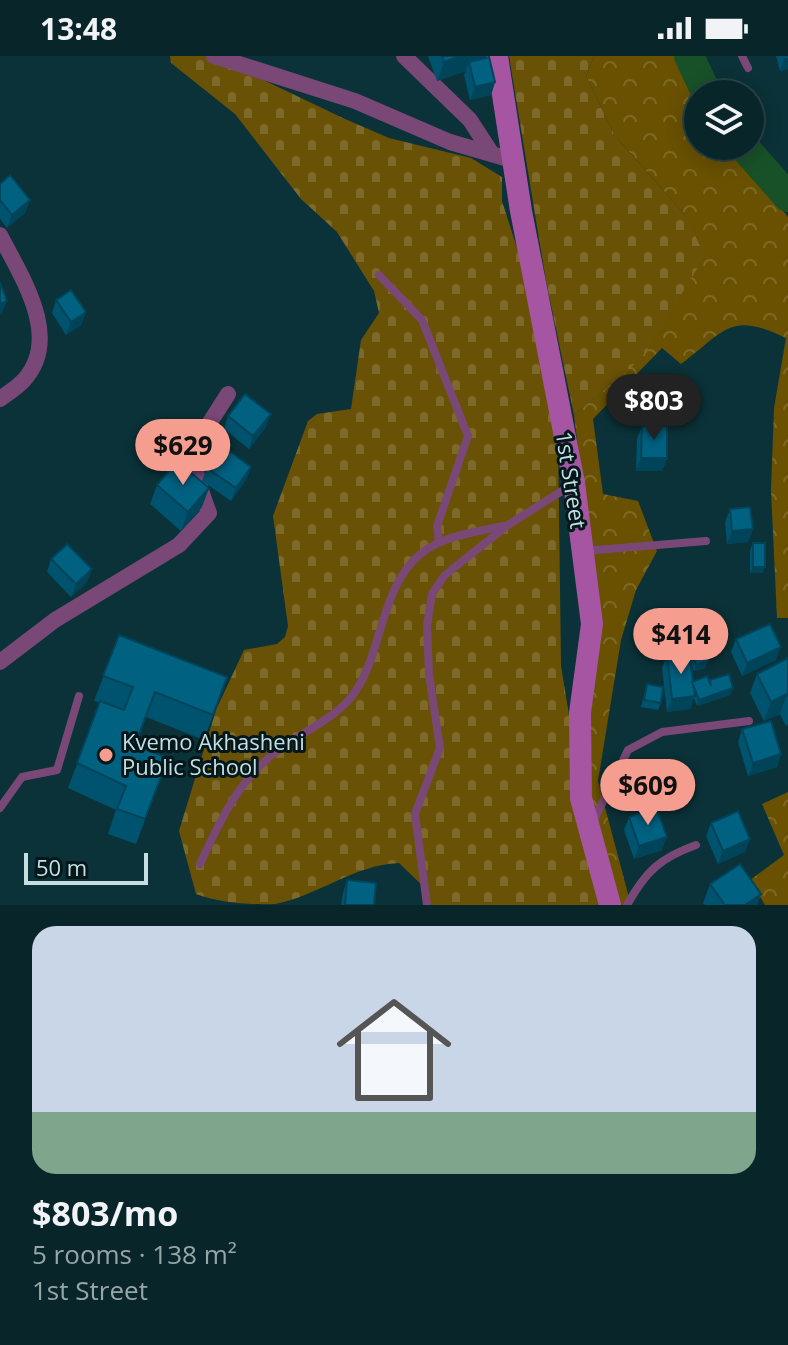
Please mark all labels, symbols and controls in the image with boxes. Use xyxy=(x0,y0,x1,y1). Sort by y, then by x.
text: 13:48 xyxy=(40,8,117,49)
map controls xyxy=(684,80,764,160)
button: layers xyxy=(684,80,764,160)
pin: $803 xyxy=(607,374,701,442)
text: $803 xyxy=(624,382,684,418)
pin: $629 xyxy=(136,419,230,487)
text: $629 xyxy=(153,427,213,463)
street label: 1st Street xyxy=(550,429,594,531)
pin: $414 xyxy=(634,608,728,676)
text: $414 xyxy=(651,616,711,652)
place label: Kvemo Akhasheni Public School xyxy=(122,726,305,781)
marker: Kvemo Akhasheni Public School xyxy=(97,746,115,764)
pin: $609 xyxy=(601,759,695,827)
text: $609 xyxy=(618,767,678,803)
scale bar xyxy=(24,849,148,885)
text: 50 m xyxy=(36,852,87,882)
icon: home xyxy=(322,978,466,1122)
text: $803/mo xyxy=(32,1190,178,1236)
text: 5 rooms · 138 m² xyxy=(32,1236,237,1272)
text: 1st Street xyxy=(32,1272,148,1308)

